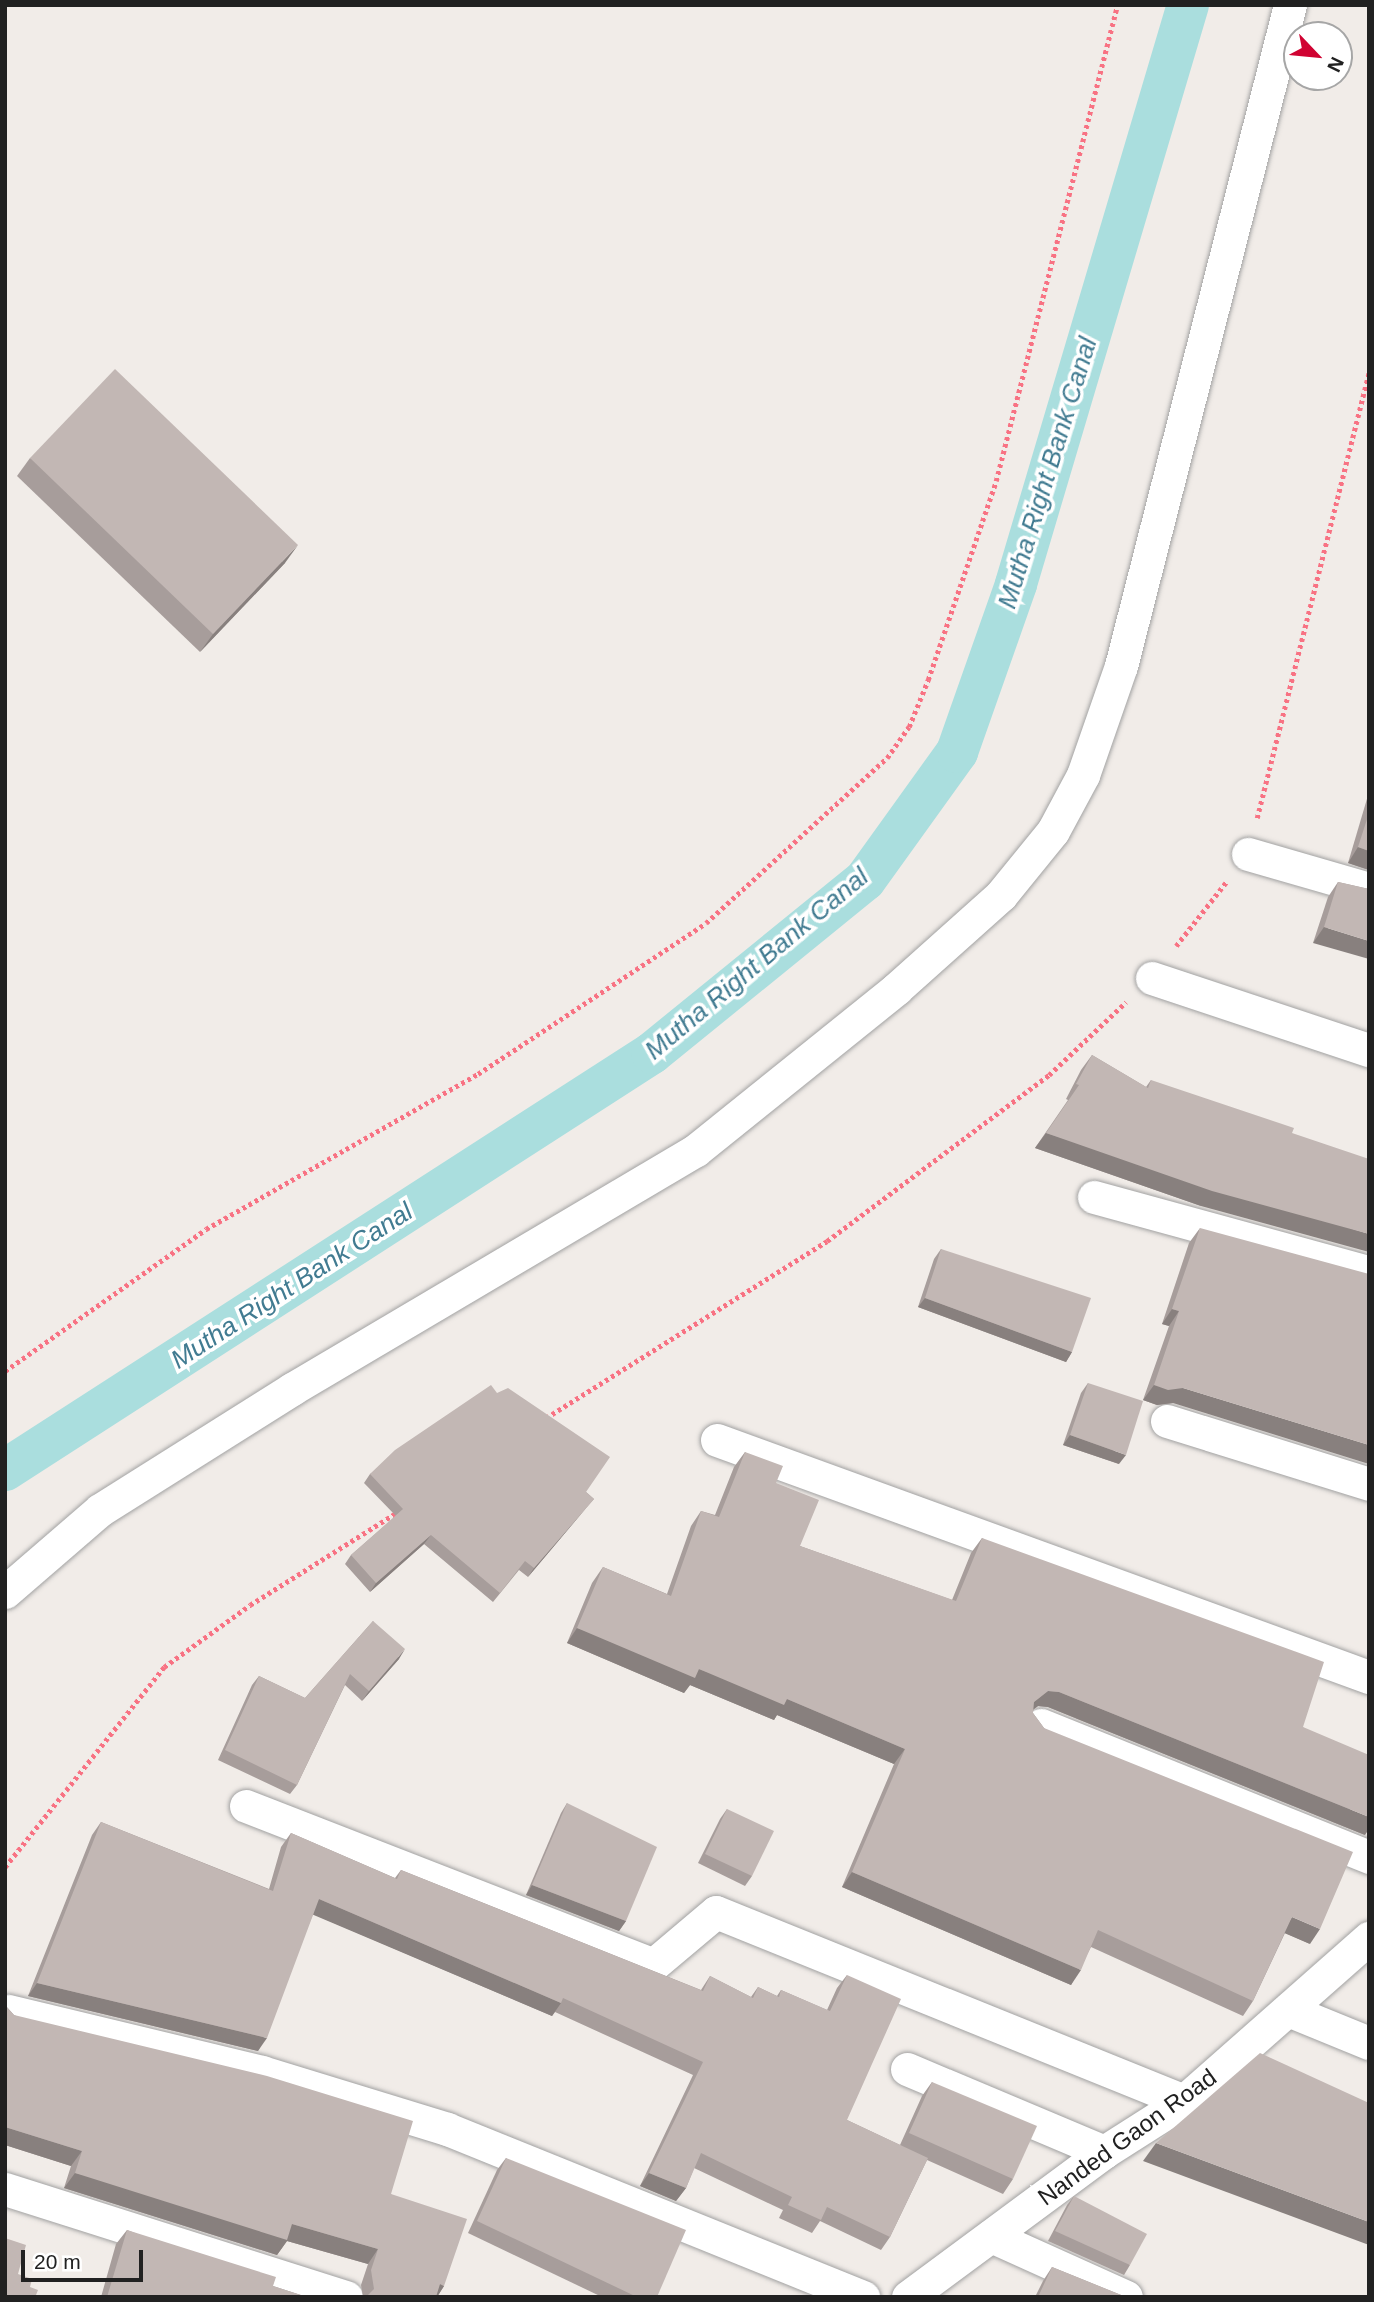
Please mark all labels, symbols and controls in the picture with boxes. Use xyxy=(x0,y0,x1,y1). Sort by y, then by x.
north arrow xyxy=(1283,21,1353,91)
text: N xyxy=(1323,54,1348,75)
water label: Mutha Right Bank Canal xyxy=(992,334,1104,612)
water label: Mutha Right Bank Canal xyxy=(639,861,875,1067)
water label: Mutha Right Bank Canal xyxy=(165,1196,419,1376)
street label: Nanded Gaon Road xyxy=(1032,2063,1222,2211)
scale bar xyxy=(24,2236,147,2280)
text: 20 m xyxy=(34,2250,81,2273)

